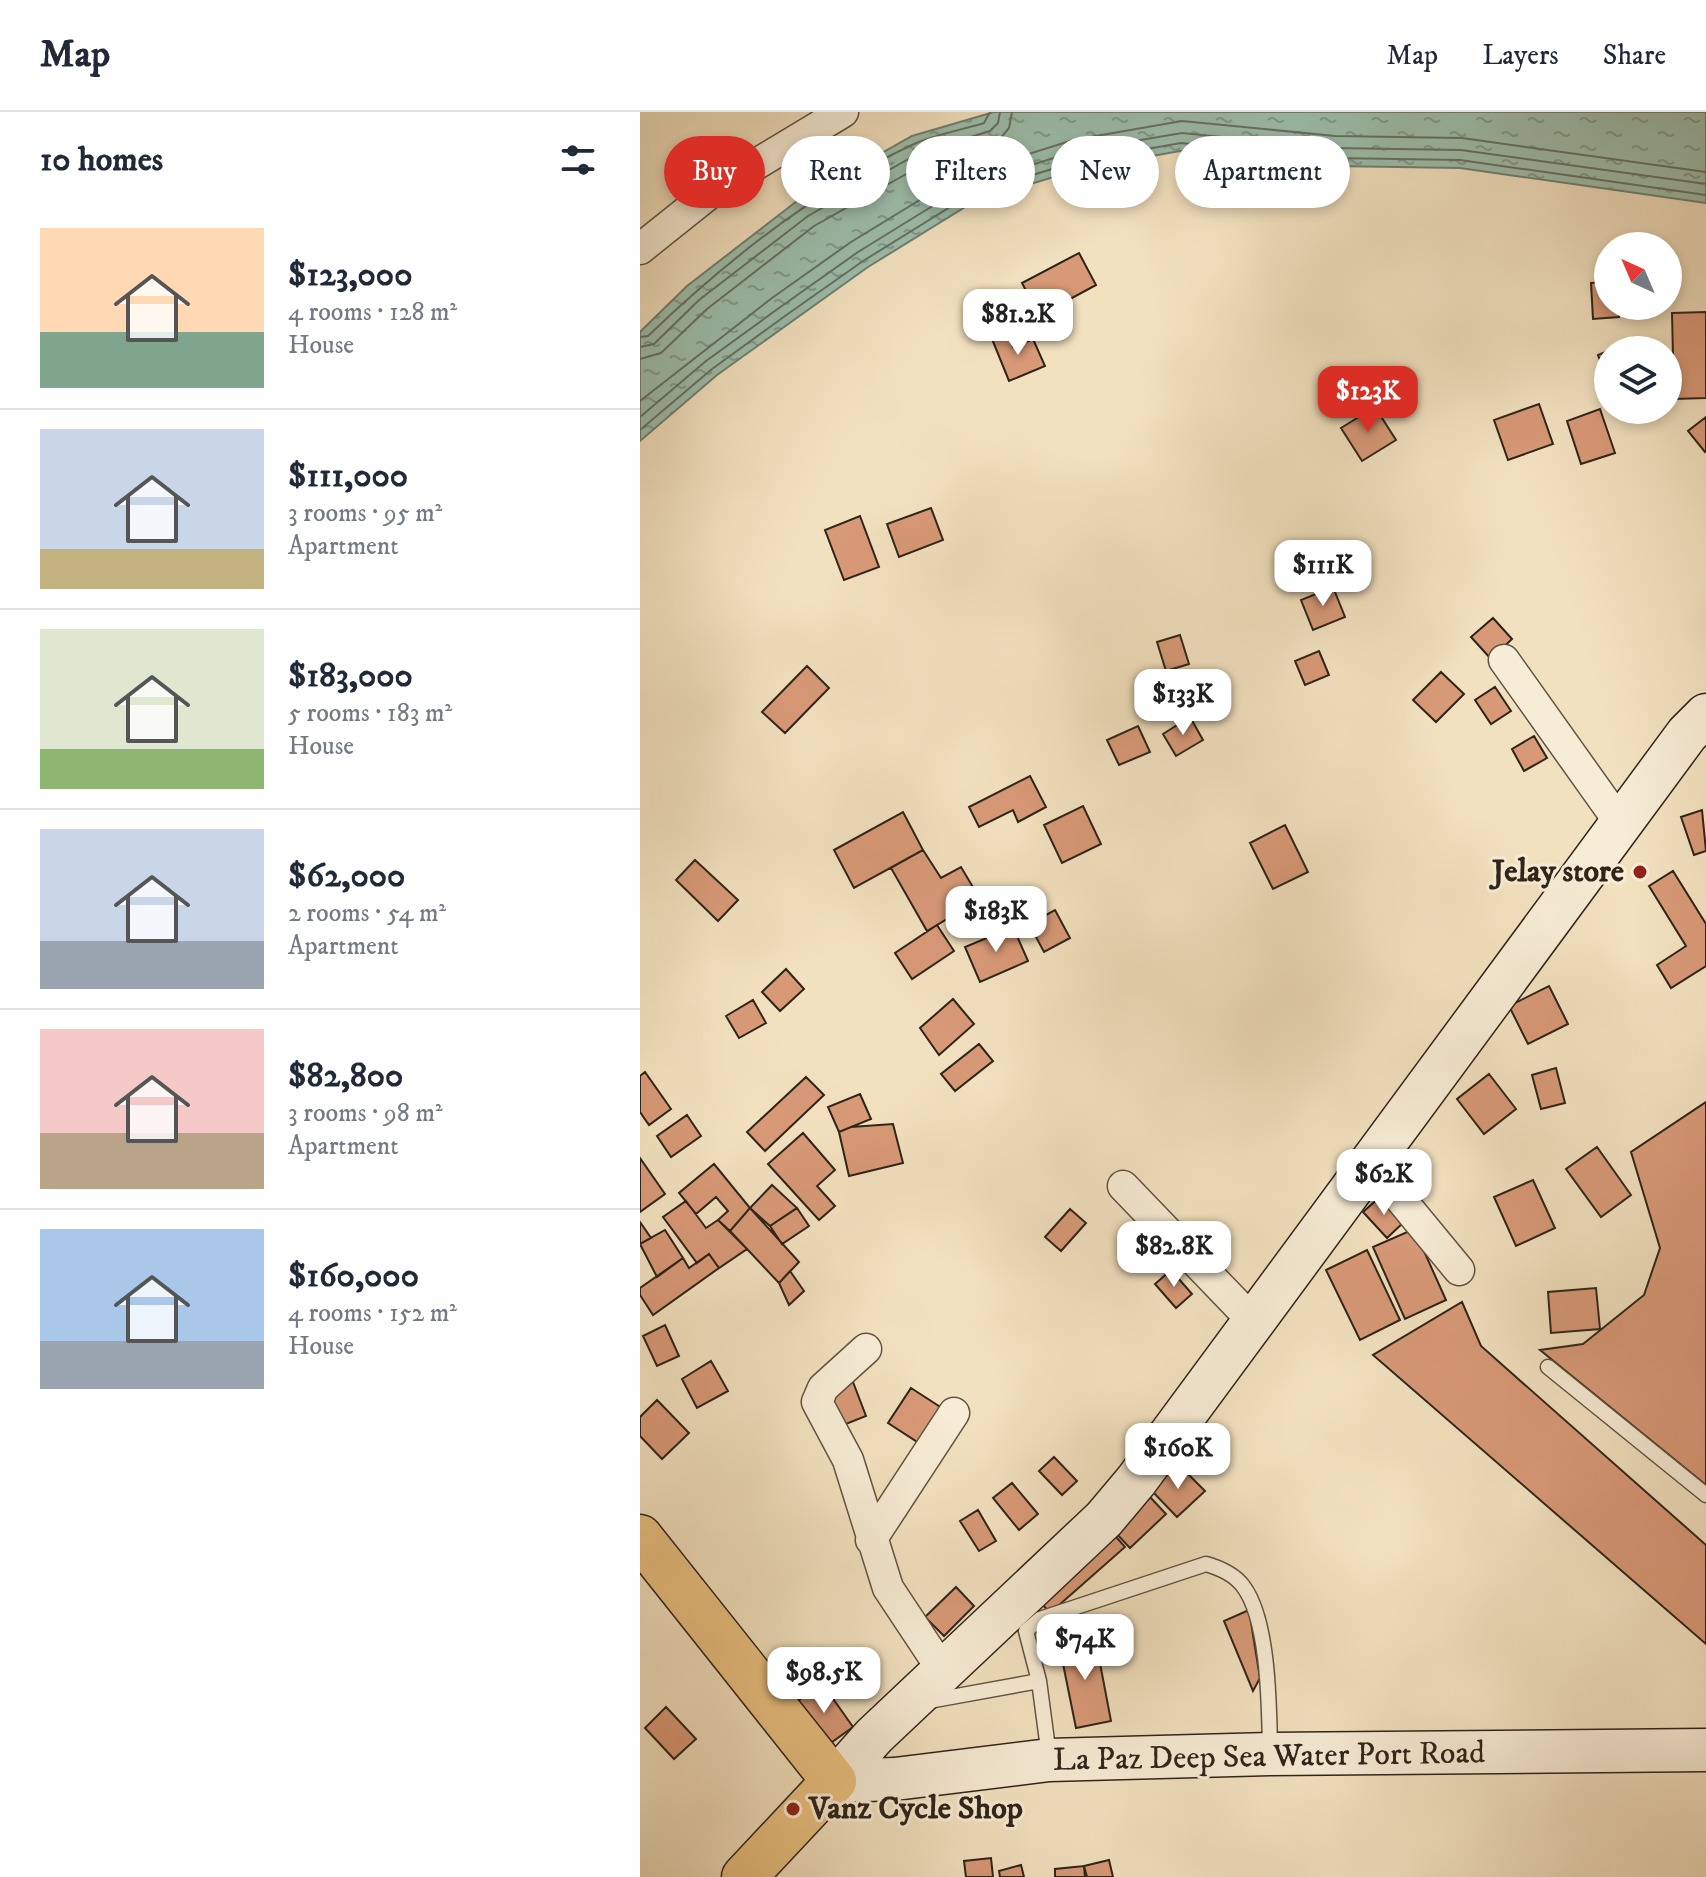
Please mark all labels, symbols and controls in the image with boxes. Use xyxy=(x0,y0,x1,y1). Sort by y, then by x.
text: Map xyxy=(40,31,110,79)
text: Map xyxy=(1387,38,1438,73)
text: Layers xyxy=(1482,38,1559,73)
text: Share xyxy=(1603,38,1666,73)
chip: Buy xyxy=(664,136,765,208)
chip: Rent xyxy=(781,136,890,208)
chip: Filters xyxy=(906,136,1035,208)
chip: New xyxy=(1051,136,1159,208)
chip: Apartment xyxy=(1175,136,1350,208)
icon: filters xyxy=(556,138,600,182)
text: 10 homes xyxy=(40,139,163,181)
north arrow xyxy=(1594,232,1682,320)
map controls xyxy=(1594,232,1682,424)
text: $123,000 xyxy=(288,254,412,296)
icon: home xyxy=(104,260,200,356)
pin: $81.2K xyxy=(953,289,1083,357)
text: 4 rooms · 128 m² xyxy=(288,296,457,329)
text: $81.2K xyxy=(981,298,1055,331)
text: House xyxy=(288,329,354,362)
button: layers xyxy=(1594,336,1682,424)
pin: $123K xyxy=(1312,366,1424,434)
text: $123K xyxy=(1336,375,1400,408)
text: $111,000 xyxy=(288,455,408,497)
icon: home xyxy=(104,461,200,557)
text: 3 rooms · 95 m² xyxy=(288,497,443,530)
text: Apartment xyxy=(288,530,399,563)
pin: $111K xyxy=(1267,540,1379,608)
text: $111K xyxy=(1292,549,1354,582)
text: $183,000 xyxy=(288,655,413,697)
icon: home xyxy=(104,661,200,757)
pin: $133K xyxy=(1127,669,1239,737)
text: $133K xyxy=(1152,678,1214,711)
text: 5 rooms · 183 m² xyxy=(288,697,452,730)
text: House xyxy=(288,730,354,763)
place label: Jelay store xyxy=(1489,852,1624,892)
text: $62,000 xyxy=(288,855,405,897)
icon: home xyxy=(104,861,200,957)
marker: Jelay store xyxy=(1631,863,1649,881)
pin: $183K xyxy=(940,886,1052,954)
text: $183K xyxy=(964,895,1028,928)
text: 2 rooms · 54 m² xyxy=(288,897,446,930)
text: Apartment xyxy=(288,930,399,963)
text: $82,800 xyxy=(288,1055,403,1097)
icon: home xyxy=(104,1061,200,1157)
text: 3 rooms · 98 m² xyxy=(288,1097,443,1130)
text: Apartment xyxy=(288,1130,399,1163)
pin: $62K xyxy=(1337,1149,1431,1217)
text: $62K xyxy=(1355,1158,1413,1191)
pin: $82.8K xyxy=(1109,1221,1239,1289)
text: $82.8K xyxy=(1135,1230,1213,1263)
text: $160,000 xyxy=(288,1255,419,1297)
icon: home xyxy=(104,1261,200,1357)
text: 4 rooms · 152 m² xyxy=(288,1297,457,1330)
text: House xyxy=(288,1330,354,1363)
pin: $160K xyxy=(1122,1423,1234,1491)
text: $160K xyxy=(1143,1432,1213,1465)
pin: $74K xyxy=(1038,1614,1132,1682)
text: $74K xyxy=(1055,1623,1115,1656)
pin: $98.5K xyxy=(759,1647,889,1715)
text: $98.5K xyxy=(785,1656,863,1689)
street label: La Paz Deep Sea Water Port Road xyxy=(1053,1733,1485,1781)
place label: Vanz Cycle Shop xyxy=(807,1789,1023,1829)
marker: Vanz Cycle Shop xyxy=(784,1800,802,1818)

